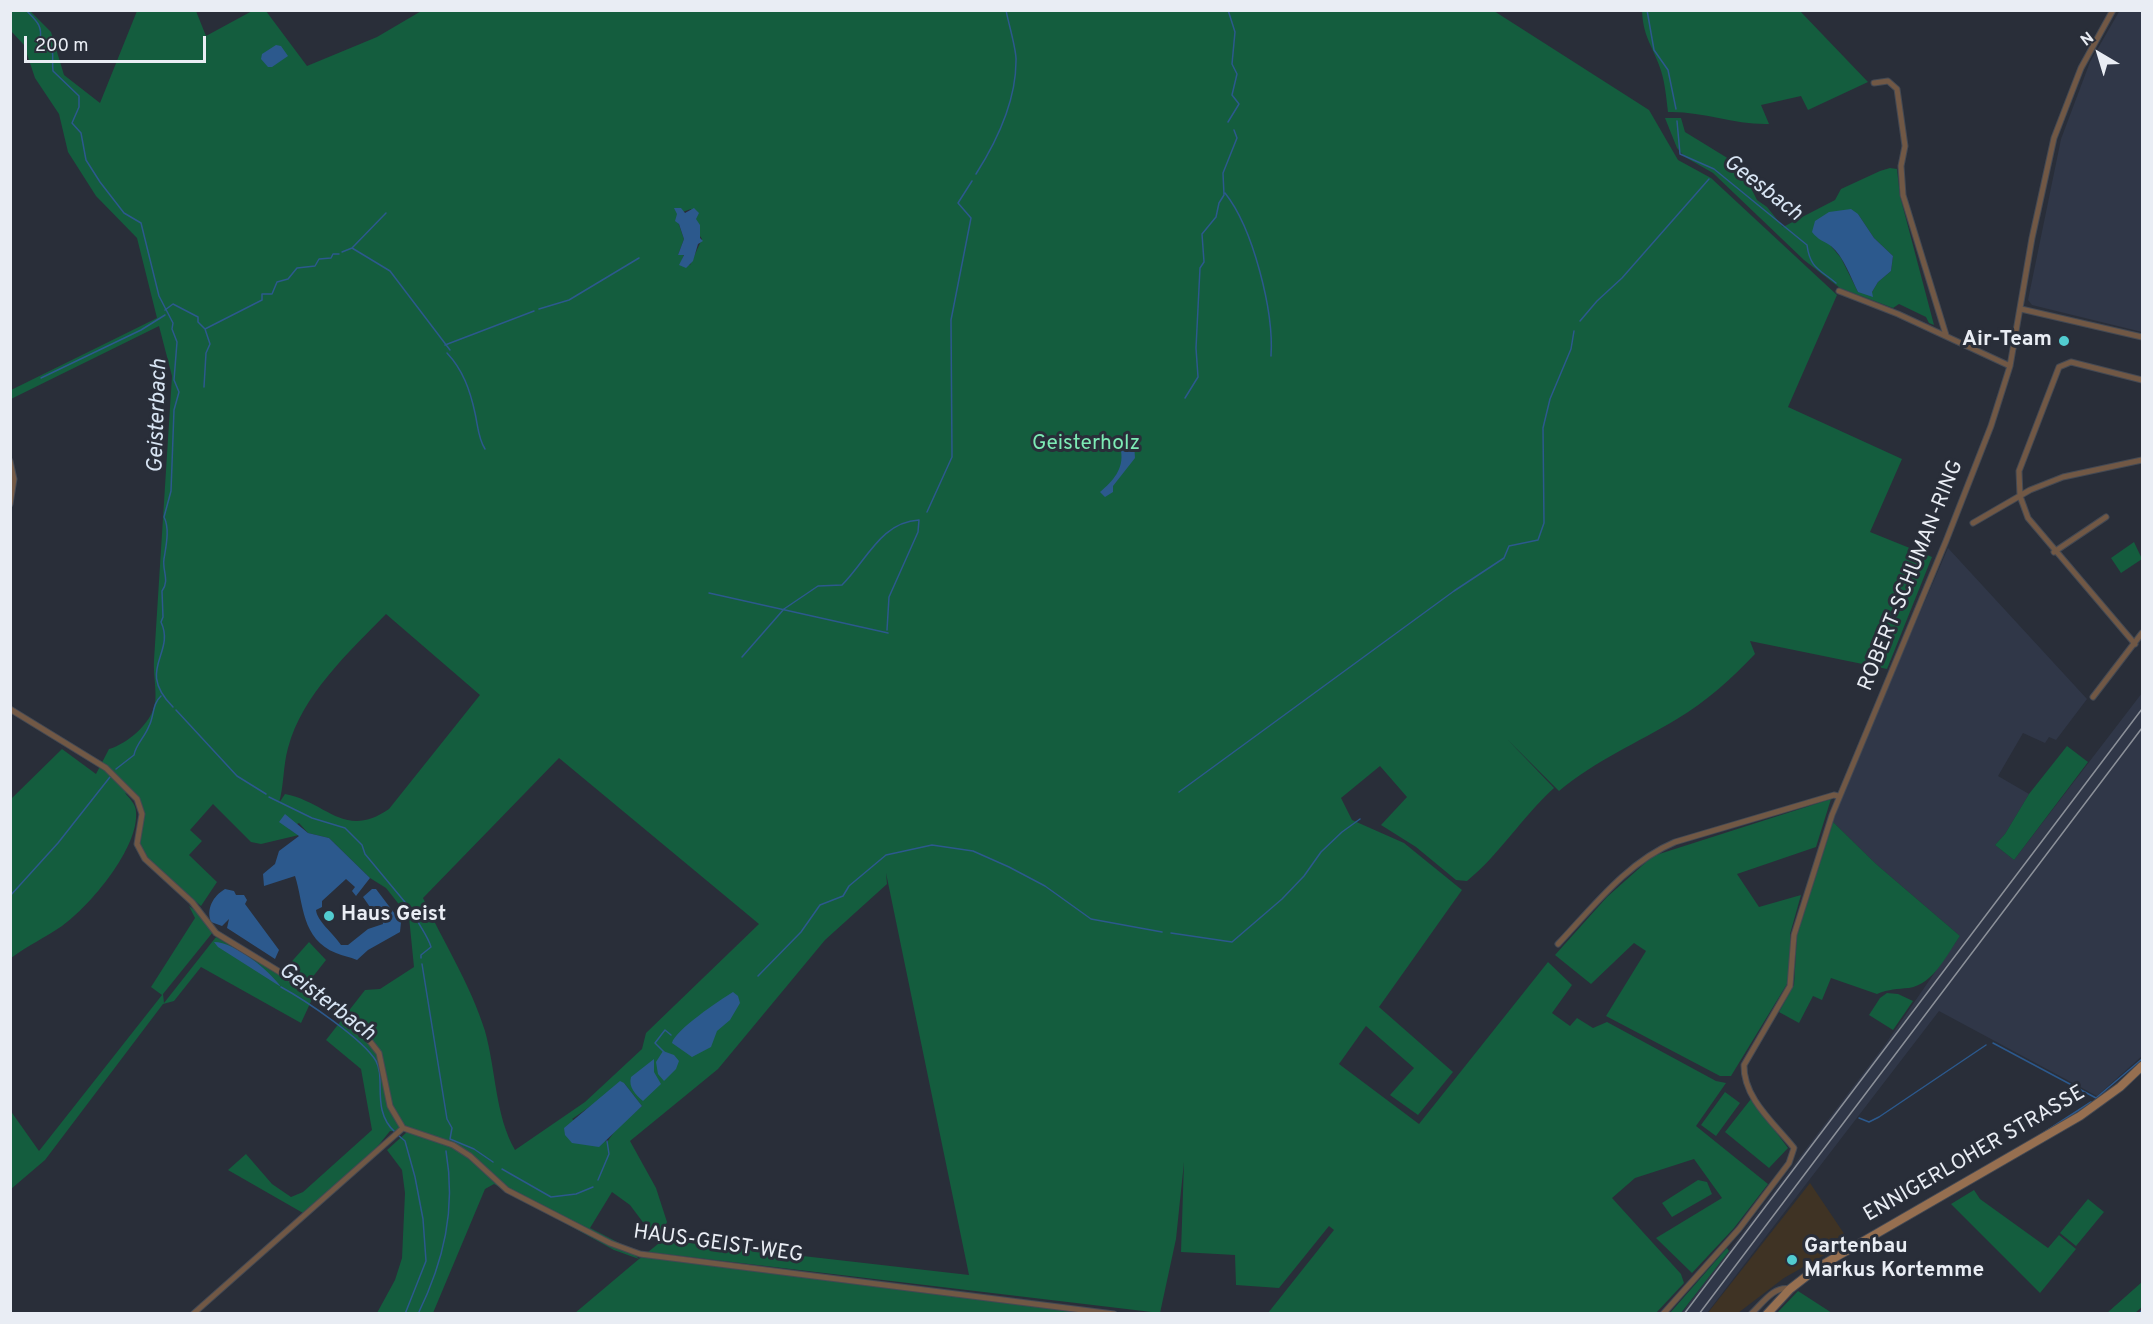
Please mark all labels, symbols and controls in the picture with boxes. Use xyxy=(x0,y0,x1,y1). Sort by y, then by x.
scale bar xyxy=(27,24,208,62)
north arrow xyxy=(2069,24,2129,84)
text: N xyxy=(2077,28,2099,51)
text: 200 m xyxy=(35,35,88,58)
water label: Geesbach xyxy=(1717,150,1807,228)
place label: Air-Team xyxy=(1962,328,2052,354)
marker: Air-Team xyxy=(2057,334,2071,348)
water label: Geisterbach xyxy=(144,358,174,474)
park label: Geisterholz xyxy=(1032,432,1140,458)
street label: ROBERT-SCHUMAN-RING xyxy=(1854,457,1970,695)
place label: Haus Geist xyxy=(341,903,446,929)
marker: Haus Geist xyxy=(322,909,336,923)
water label: Geisterbach xyxy=(272,958,380,1048)
street label: ENNIGERLOHER STRASSE xyxy=(1860,1081,2090,1229)
street label: HAUS-GEIST-WEG xyxy=(631,1221,805,1269)
place label: Gartenbau Markus Kortemme xyxy=(1804,1235,1984,1285)
marker: Gartenbau Markus Kortemme xyxy=(1785,1253,1799,1267)

